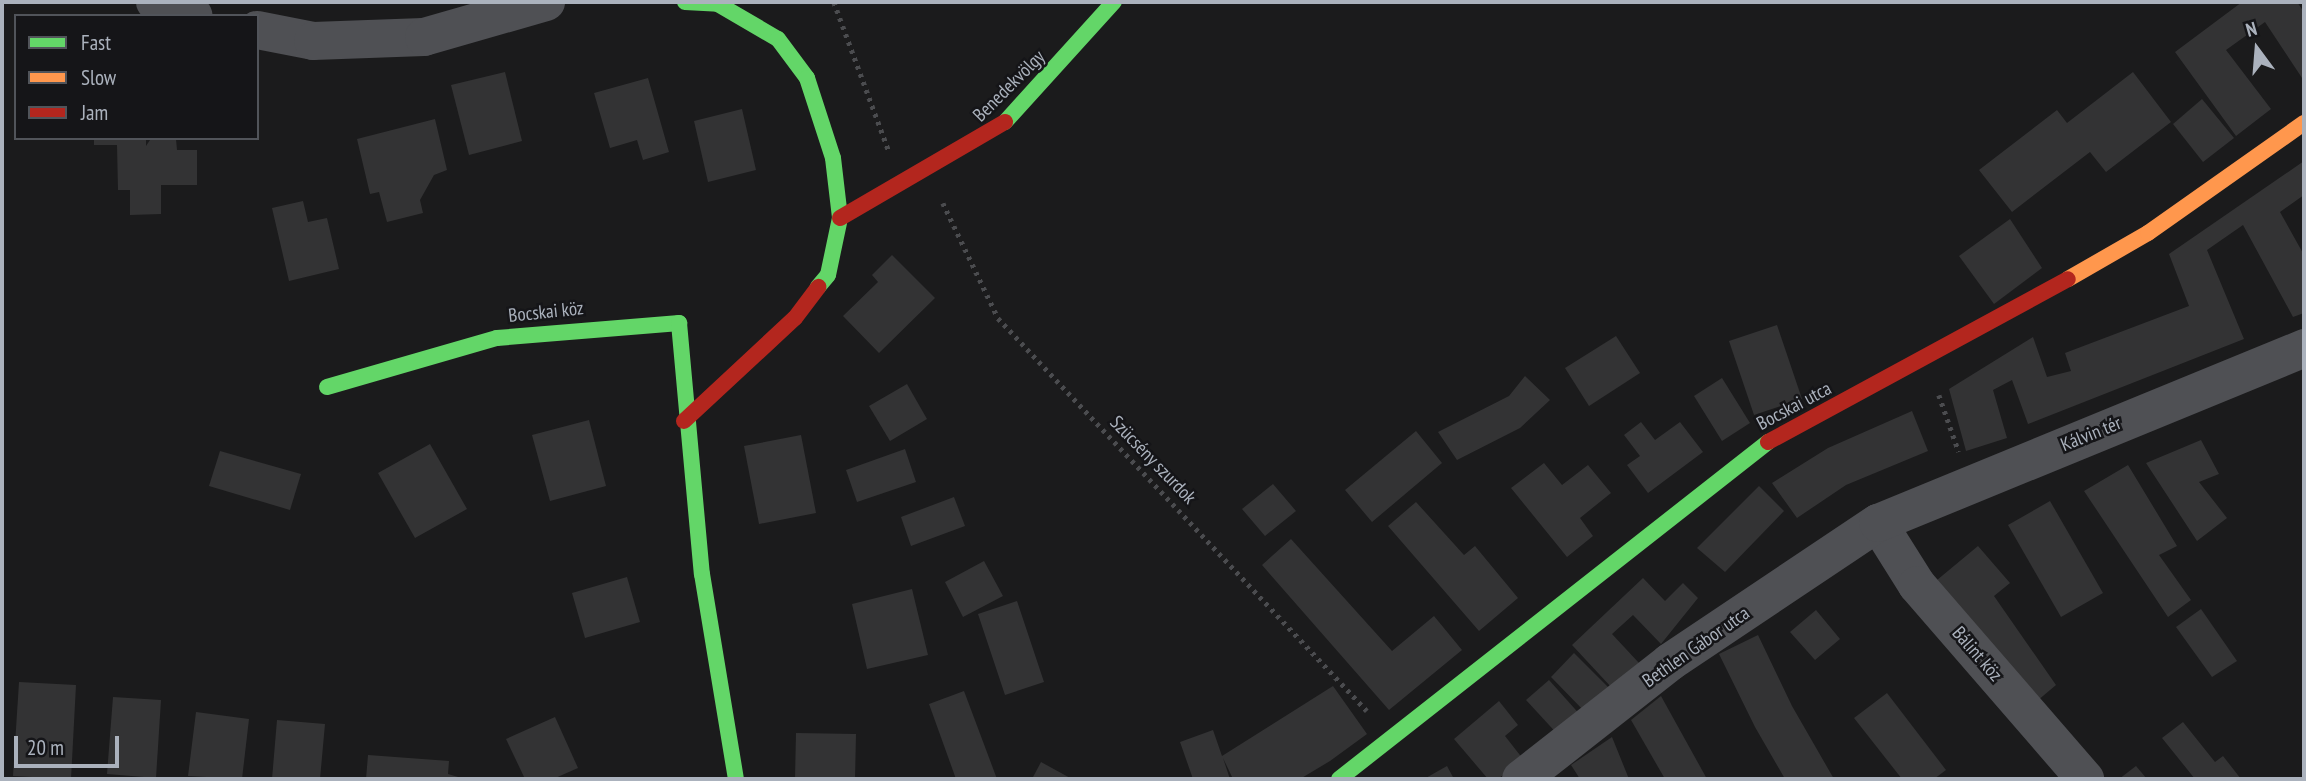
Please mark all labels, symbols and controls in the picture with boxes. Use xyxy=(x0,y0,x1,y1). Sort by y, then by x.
legend xyxy=(14,14,259,140)
north arrow xyxy=(2222,14,2292,84)
text: N xyxy=(2243,16,2259,42)
text: Fast xyxy=(81,29,111,56)
street label: Benedekvölgy xyxy=(968,45,1050,127)
text: Slow xyxy=(81,64,116,91)
text: Jam xyxy=(81,99,108,126)
street label: Bocskai köz xyxy=(507,297,585,327)
street label: Bocskai utca xyxy=(1753,377,1835,435)
street label: Szücsény szurdok xyxy=(1105,411,1201,509)
street label: Kálvin tér xyxy=(2057,412,2125,456)
street label: Bethlen Gábor utca xyxy=(1638,602,1754,692)
street label: Bálint köz xyxy=(1947,622,2007,686)
scale bar xyxy=(18,722,122,766)
text: 20 m xyxy=(27,734,64,761)

